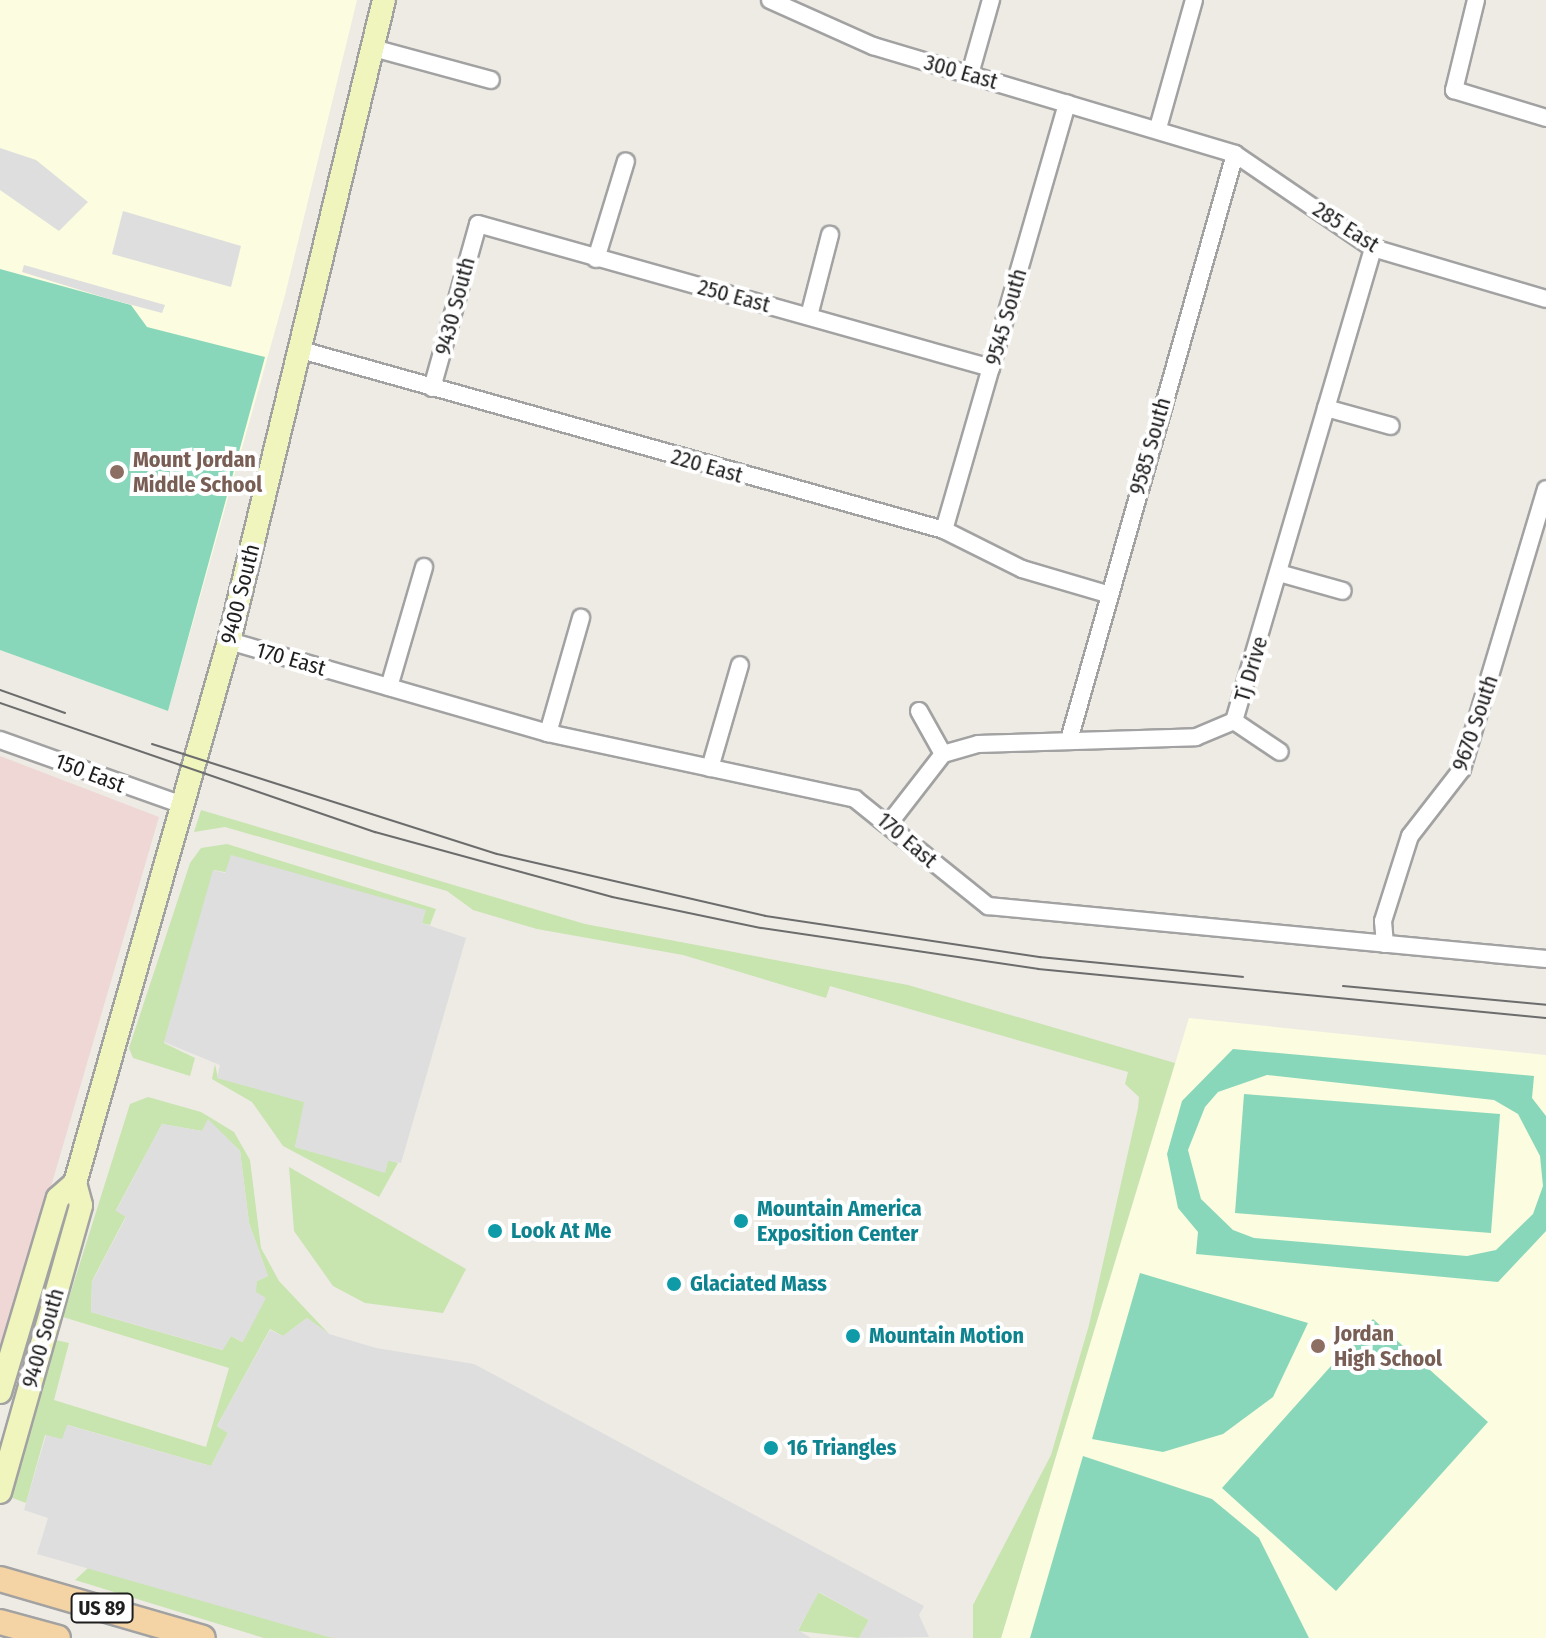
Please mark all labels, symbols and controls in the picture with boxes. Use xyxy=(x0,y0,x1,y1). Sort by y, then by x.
street label: 300 East xyxy=(921,49,1001,95)
street label: 285 East xyxy=(1308,196,1384,258)
street label: 9430 South xyxy=(429,254,481,358)
street label: 9545 South xyxy=(980,266,1032,368)
street label: 250 East xyxy=(695,274,773,318)
street label: 9585 South xyxy=(1124,394,1176,498)
street label: 220 East xyxy=(668,443,746,489)
place label: Mount Jordan Middle School xyxy=(133,446,262,498)
marker: Mount Jordan Middle School xyxy=(108,463,126,481)
street label: 9400 South xyxy=(215,541,265,647)
street label: Tj Drive xyxy=(1229,633,1273,705)
street label: 170 East xyxy=(253,637,329,681)
street label: 9670 South xyxy=(1446,672,1504,774)
street label: 150 East xyxy=(51,748,129,798)
street label: 170 East xyxy=(871,807,943,873)
place label: Mountain America Exposition Center xyxy=(757,1195,922,1246)
marker: Mountain America Exposition Center xyxy=(732,1212,750,1230)
place label: Look At Me xyxy=(511,1218,611,1244)
marker: Look At Me xyxy=(486,1222,504,1240)
place label: Glaciated Mass xyxy=(690,1271,827,1297)
marker: Glaciated Mass xyxy=(665,1275,683,1293)
street label: 9400 South xyxy=(16,1285,70,1391)
place label: Jordan High School xyxy=(1334,1320,1442,1372)
place label: Mountain Motion xyxy=(869,1323,1024,1349)
marker: Mountain Motion xyxy=(844,1327,862,1345)
marker: Jordan High School xyxy=(1309,1337,1327,1355)
place label: 16 Triangles xyxy=(787,1435,896,1461)
marker: 16 Triangles xyxy=(762,1439,780,1457)
road number: US 89 xyxy=(70,1592,134,1624)

